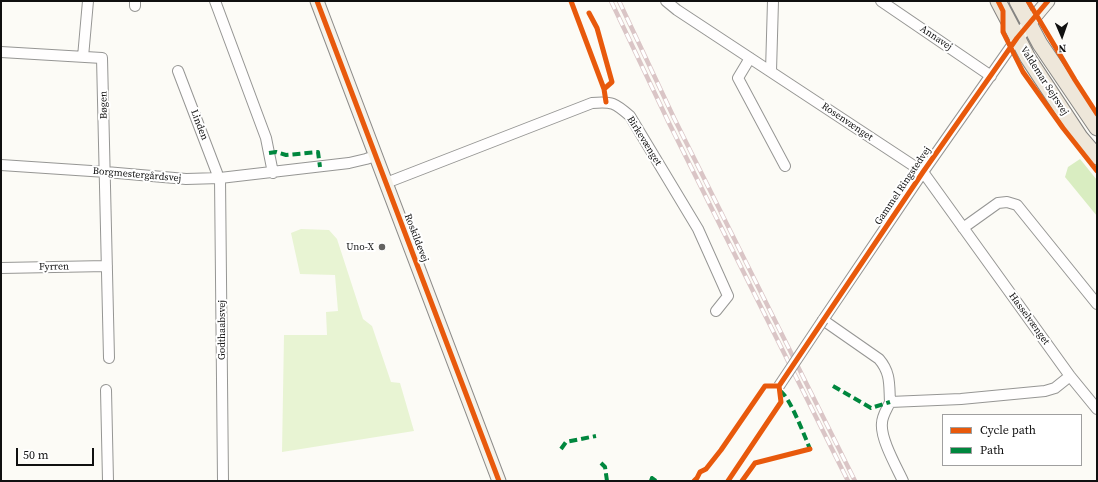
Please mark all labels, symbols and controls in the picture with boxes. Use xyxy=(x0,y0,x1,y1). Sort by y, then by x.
north arrow xyxy=(1042,16,1082,56)
street label: Annavej xyxy=(918,23,954,53)
text: N xyxy=(1058,41,1067,56)
street label: Valdemar Sejrsvej xyxy=(1017,44,1071,118)
street label: Bøgen xyxy=(98,91,110,119)
street label: Rosenvænget xyxy=(819,100,875,144)
street label: Linden xyxy=(188,108,210,142)
street label: Birkevænget xyxy=(624,114,664,168)
street label: Gammel Ringstedvej xyxy=(872,145,934,227)
street label: Borgmestergårdsvej xyxy=(92,165,182,185)
street label: Roskildevej xyxy=(401,212,431,264)
place label: Uno-X xyxy=(346,241,374,253)
marker: Uno-X xyxy=(377,242,387,252)
street label: Fyrren xyxy=(39,261,69,273)
street label: Hasselvænget xyxy=(1006,291,1052,347)
street label: Godthaabsvej xyxy=(216,300,228,360)
legend xyxy=(942,414,1082,466)
text: Cycle path xyxy=(980,422,1036,438)
scale bar xyxy=(18,440,96,466)
text: Path xyxy=(980,442,1004,458)
text: 50 m xyxy=(23,447,49,463)

